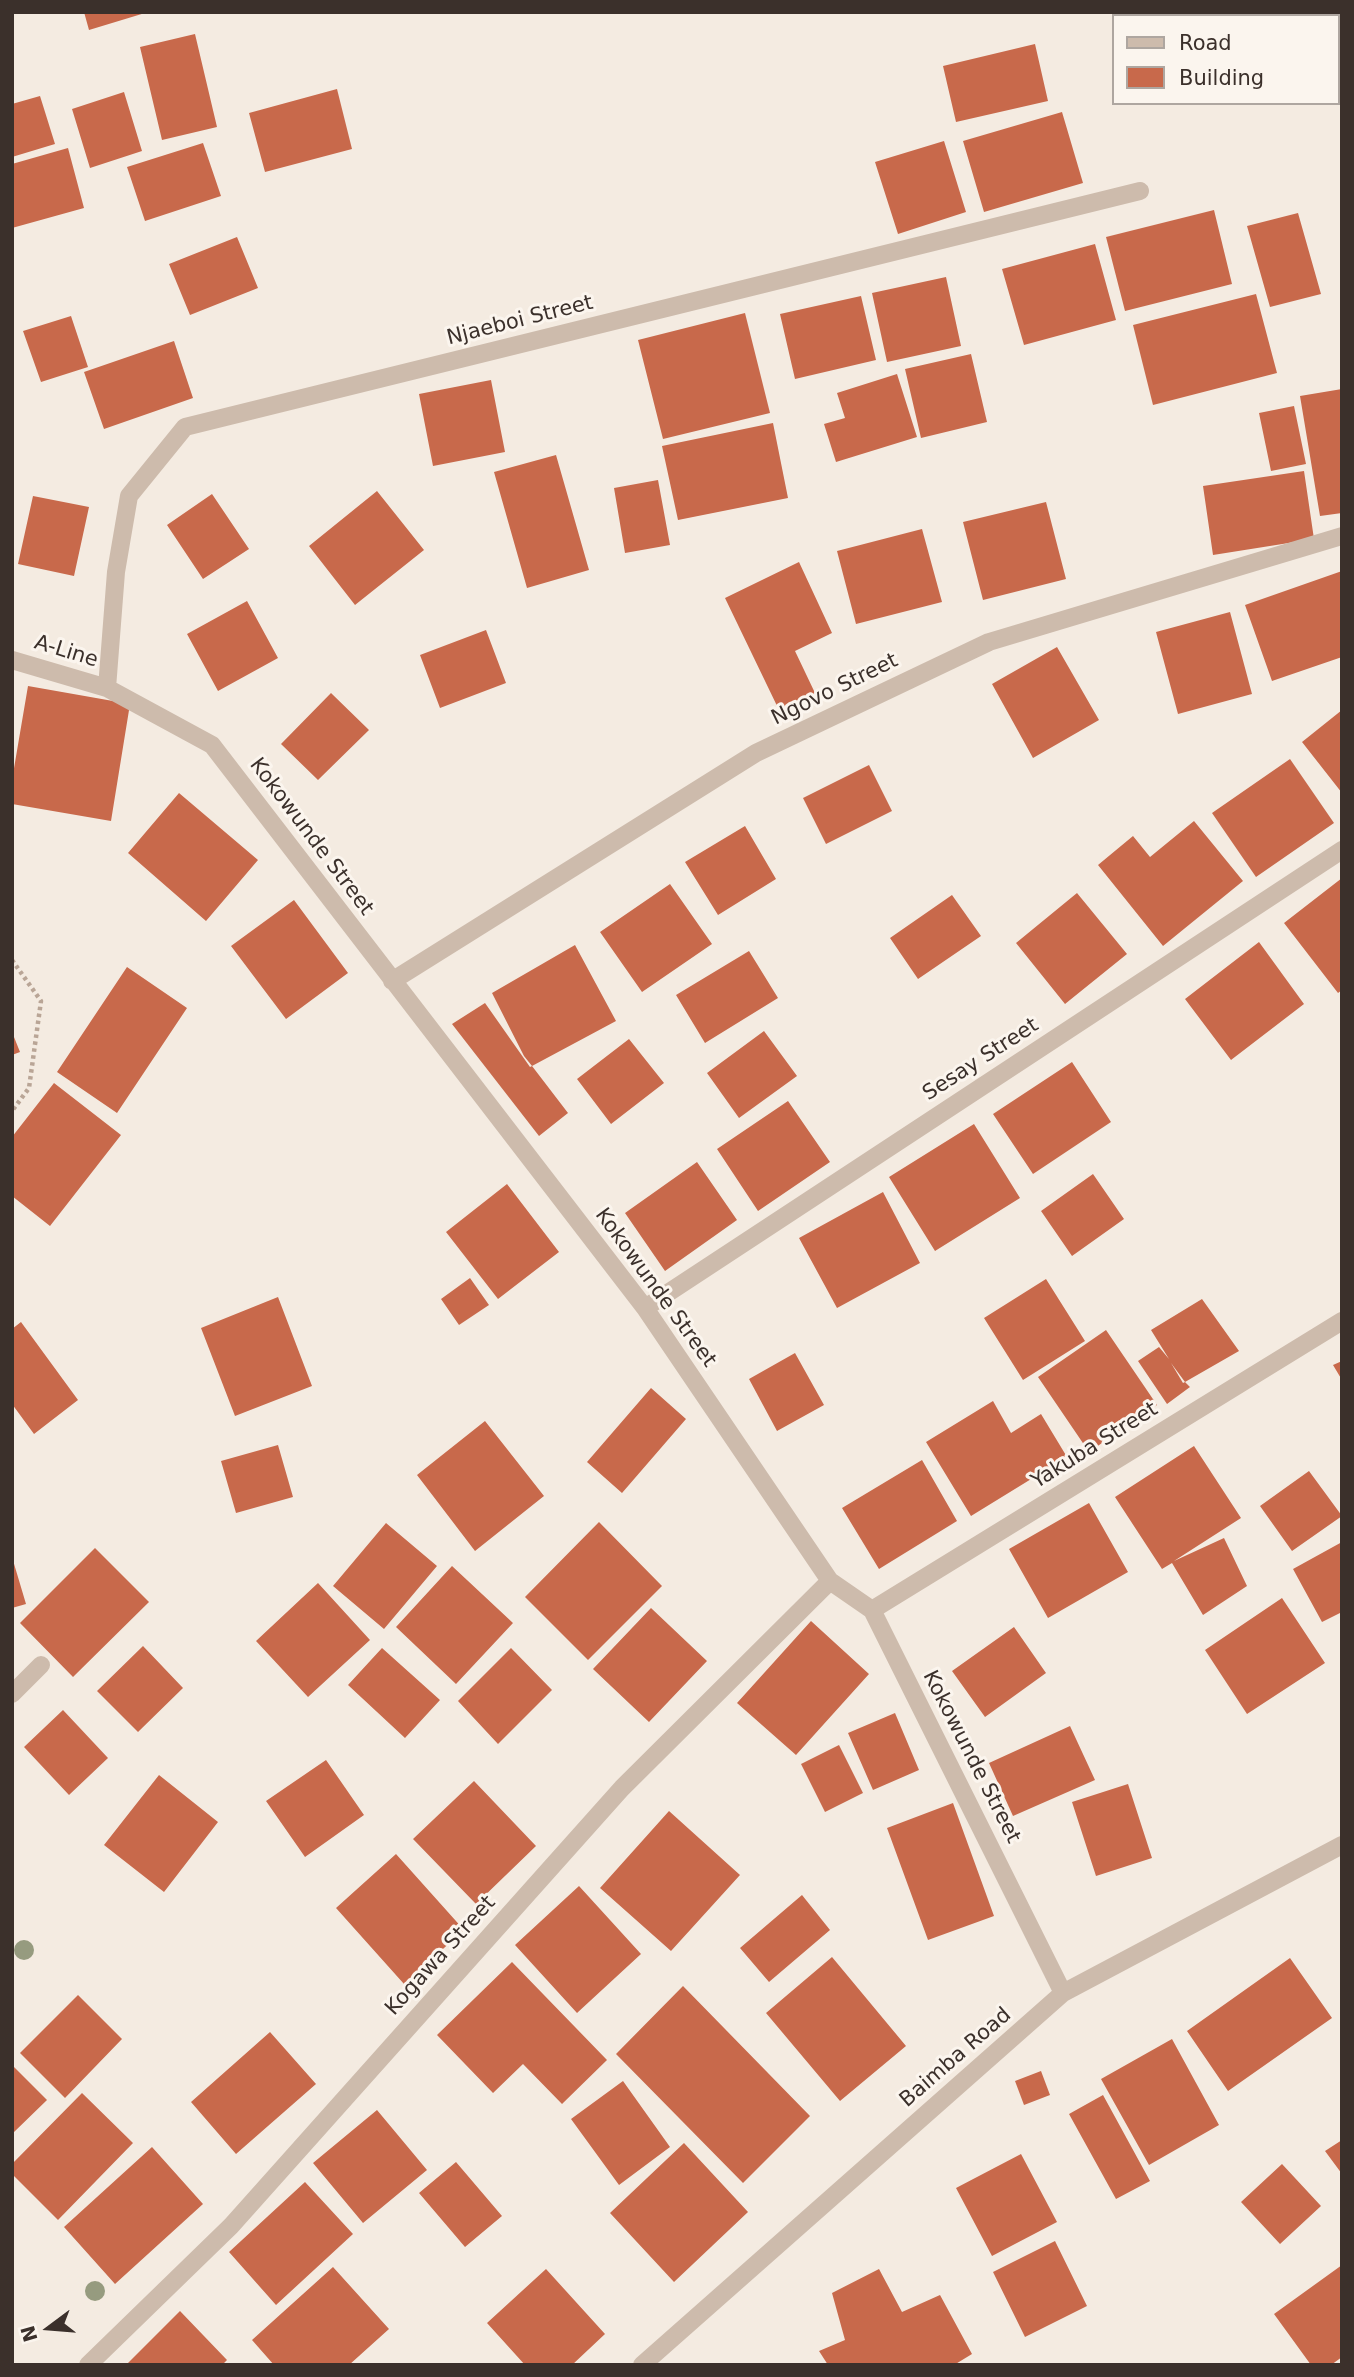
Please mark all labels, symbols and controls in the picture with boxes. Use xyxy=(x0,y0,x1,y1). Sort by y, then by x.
legend xyxy=(1112,14,1340,105)
text: Road xyxy=(1179,31,1232,55)
text: Building xyxy=(1179,66,1264,90)
street label: Njaeboi Street xyxy=(444,291,596,351)
street label: A-Line xyxy=(31,630,101,674)
street label: Ngovo Street xyxy=(768,649,902,731)
street label: Kokowunde Street xyxy=(244,753,378,921)
street label: Sesay Street xyxy=(918,1013,1044,1107)
street label: Kokowunde Street xyxy=(589,1204,721,1372)
street label: Yakuba Street xyxy=(1027,1397,1163,1495)
street label: Kokowunde Street xyxy=(917,1666,1025,1848)
street label: Kogawa Street xyxy=(381,1891,501,2021)
street label: Baimba Road xyxy=(895,2003,1017,2113)
north arrow xyxy=(14,2293,84,2363)
text: N xyxy=(16,2323,42,2344)

